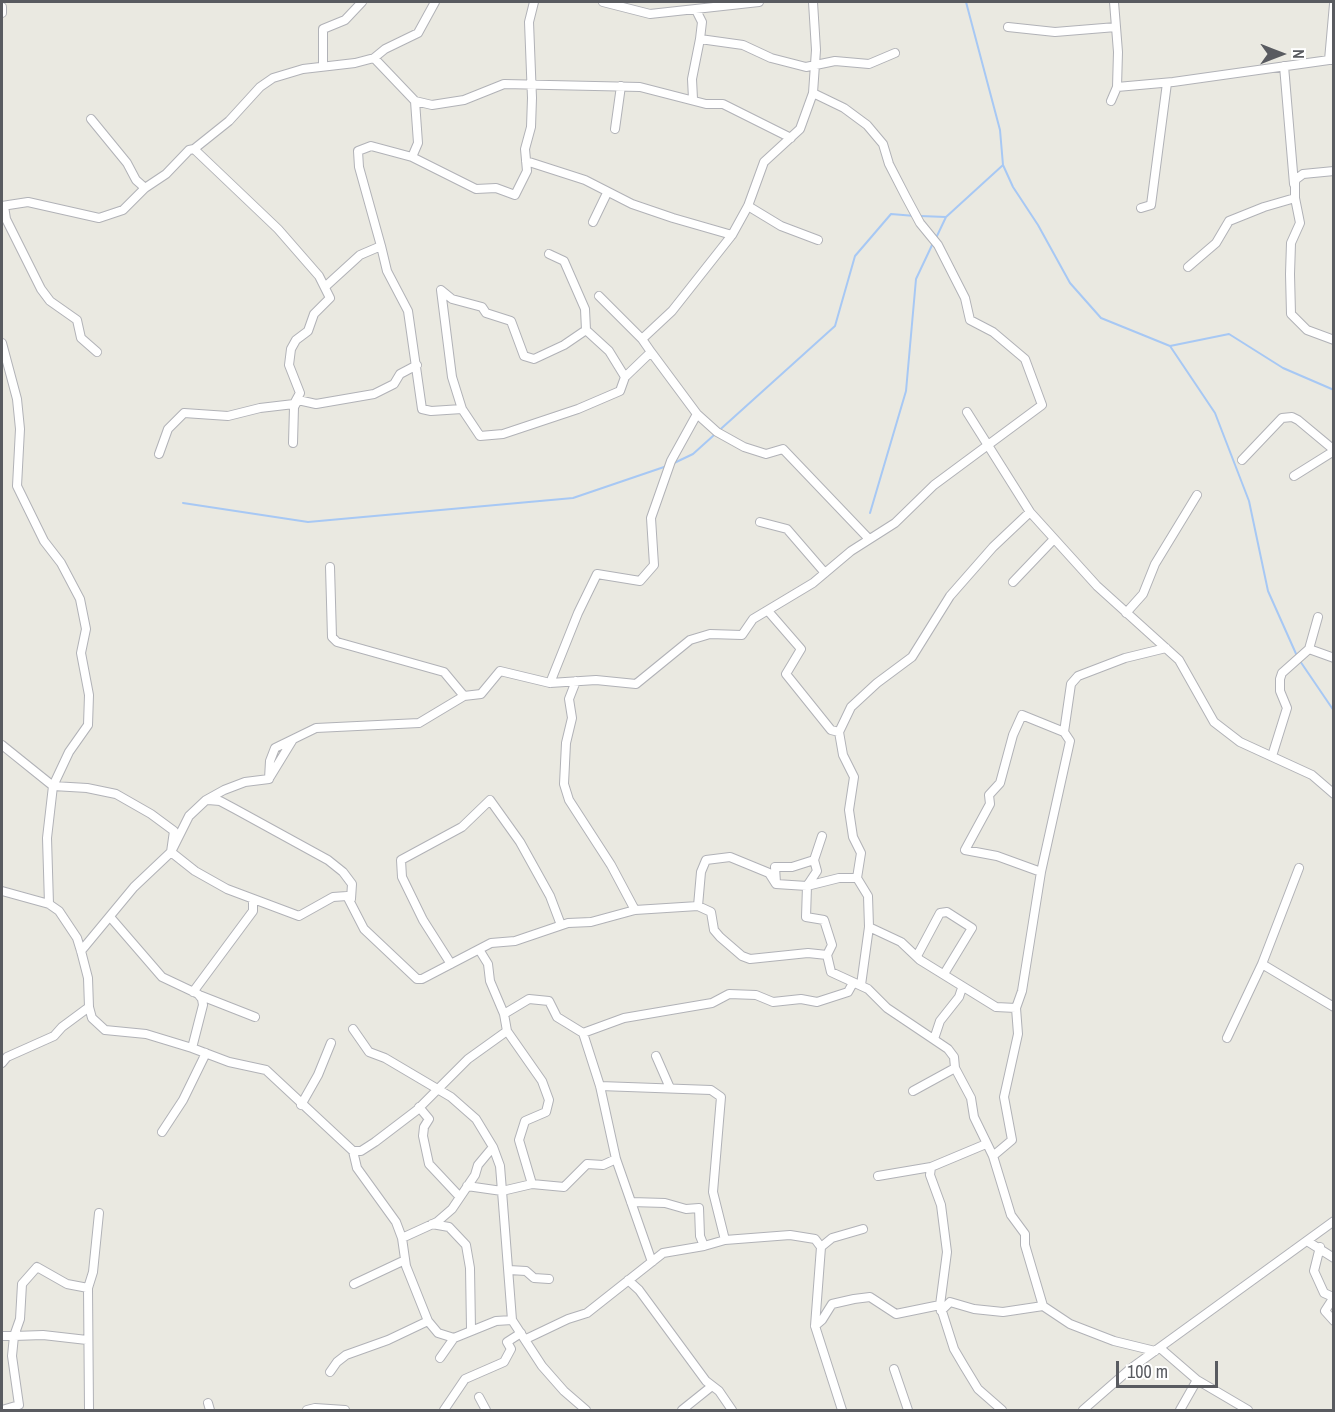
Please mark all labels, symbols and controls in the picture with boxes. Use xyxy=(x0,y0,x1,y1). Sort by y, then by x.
north arrow xyxy=(1251,24,1311,84)
text: N xyxy=(1288,49,1310,59)
scale bar xyxy=(1119,1349,1221,1387)
text: 100 m xyxy=(1127,1359,1168,1384)

